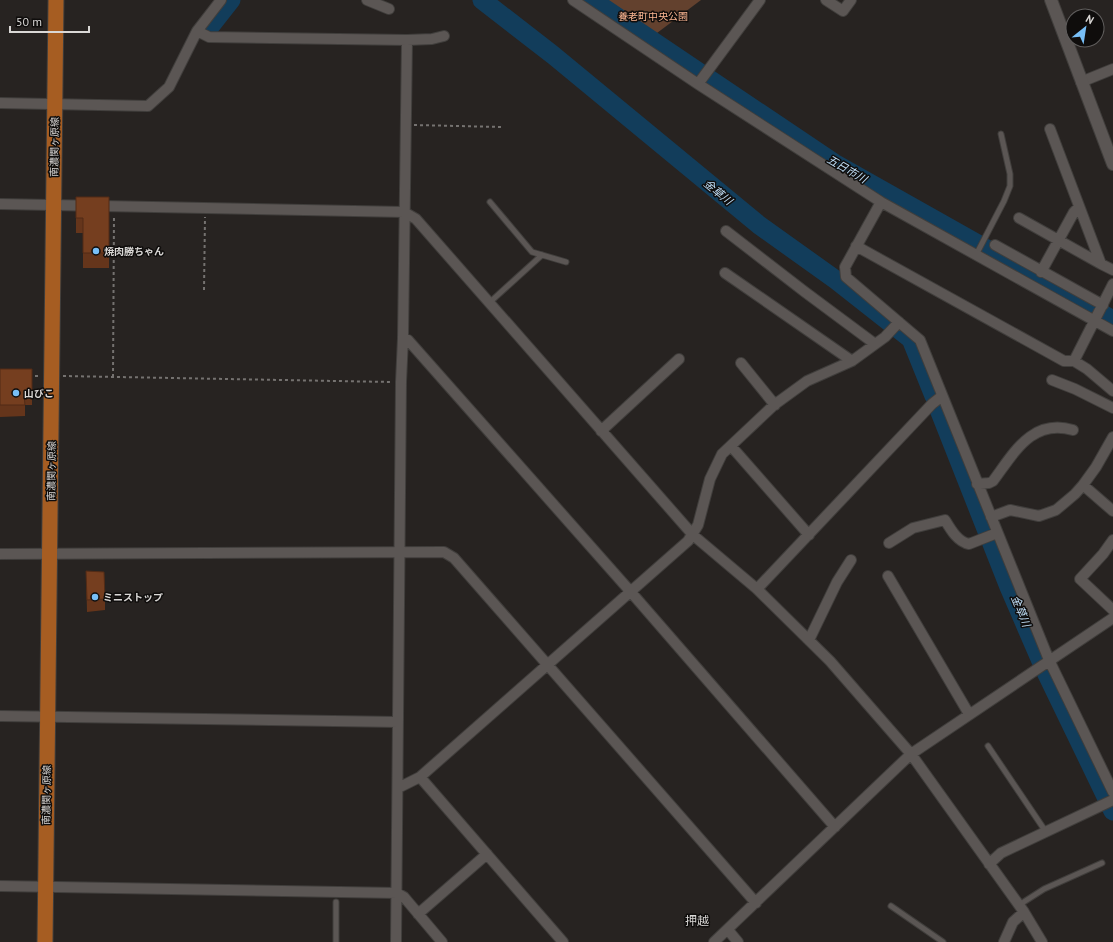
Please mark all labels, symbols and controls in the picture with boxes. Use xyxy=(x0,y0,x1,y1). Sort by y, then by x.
scale bar xyxy=(10,8,89,34)
north arrow xyxy=(1065,8,1105,48)
park label: 養老町中央公園 xyxy=(618,10,688,23)
text: N xyxy=(1083,11,1097,27)
text: 50 m xyxy=(16,14,42,29)
street label: 南濃関ヶ原線 xyxy=(47,117,62,177)
water label: 五日市川 xyxy=(824,152,870,187)
water label: 金草川 xyxy=(701,176,736,208)
place label: 焼肉勝ちゃん xyxy=(104,245,164,258)
marker: 焼肉勝ちゃん xyxy=(91,246,101,256)
place label: 山びこ xyxy=(24,387,54,400)
marker: 山びこ xyxy=(11,388,21,398)
street label: 南濃関ヶ原線 xyxy=(44,441,59,501)
place label: ミニストップ xyxy=(103,591,163,604)
marker: ミニストップ xyxy=(90,592,100,602)
water label: 金草川 xyxy=(1008,593,1034,630)
street label: 南濃関ヶ原線 xyxy=(39,765,54,825)
district label: 押越 xyxy=(685,913,709,928)

